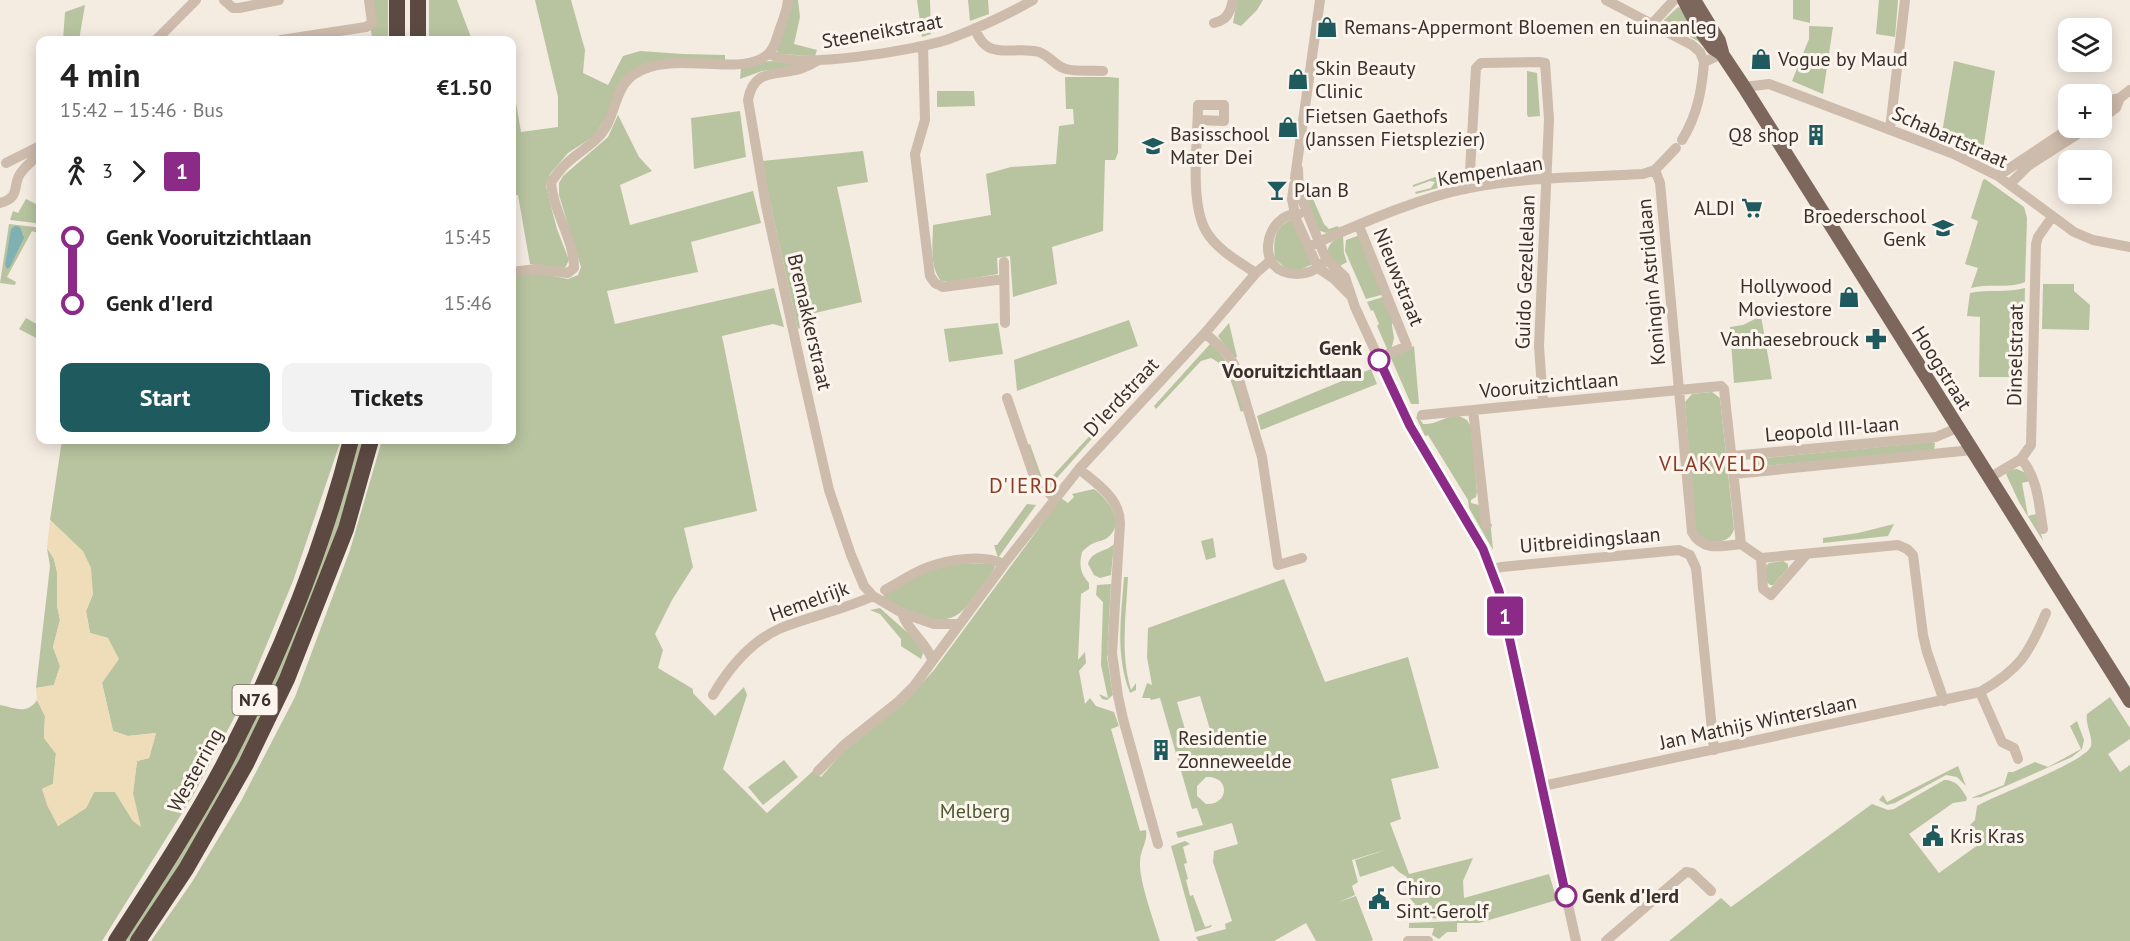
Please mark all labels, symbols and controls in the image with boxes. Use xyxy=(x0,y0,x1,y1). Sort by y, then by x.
street label: Steeneikstraat xyxy=(820,8,945,54)
place label: Remans-Appermont Bloemen en tuinaanleg xyxy=(1344,14,1717,40)
shop icon: Remans-Appermont Bloemen en tuinaanleg xyxy=(1315,15,1339,39)
map controls xyxy=(2058,18,2112,204)
button: layers xyxy=(2058,18,2112,72)
place label: Vogue by Maud xyxy=(1777,46,1908,72)
shop icon: Vogue by Maud xyxy=(1749,47,1773,71)
text: 4 min xyxy=(60,53,141,96)
place label: Skin Beauty Clinic xyxy=(1315,55,1416,104)
shop icon: Skin Beauty Clinic xyxy=(1286,67,1310,91)
text: €1.50 xyxy=(437,73,492,101)
button: + xyxy=(2058,84,2112,138)
text: 15:42 – 15:46 · Bus xyxy=(60,97,224,123)
street label: Schabartstraat xyxy=(1888,100,2012,174)
place label: Fietsen Gaethofs (Janssen Fietsplezier) xyxy=(1305,103,1485,152)
shop icon: Fietsen Gaethofs (Janssen Fietsplezier) xyxy=(1276,115,1300,139)
place label: Basisschool Mater Dei xyxy=(1170,121,1270,170)
place label: Q8 shop xyxy=(1728,122,1799,148)
building icon: Q8 shop xyxy=(1804,123,1828,147)
school or university icon: Basisschool Mater Dei xyxy=(1141,134,1165,158)
street label: Kempenlaan xyxy=(1436,150,1544,192)
button: − xyxy=(2058,150,2112,204)
icon: walk xyxy=(60,155,93,188)
icon: forward xyxy=(122,155,155,188)
text: 3 xyxy=(102,158,113,184)
text: 1 xyxy=(176,158,188,185)
place label: Plan B xyxy=(1294,177,1349,203)
bar icon: Plan B xyxy=(1265,178,1289,202)
street label: Guido Gezellelaan xyxy=(1509,194,1541,350)
place label: ALDI xyxy=(1694,195,1735,221)
supermarket icon: ALDI xyxy=(1740,196,1764,220)
street label: Koningin Astridlaan xyxy=(1631,197,1671,367)
place label: Broederschool Genk xyxy=(1803,203,1926,252)
school or university icon: Broederschool Genk xyxy=(1931,216,1955,240)
text: Genk Vooruitzichtlaan xyxy=(106,223,311,251)
text: 15:45 xyxy=(444,224,492,250)
street label: Nieuwstraat xyxy=(1368,224,1430,330)
street label: Bremakkerstraat xyxy=(782,251,838,393)
place label: Hollywood Moviestore xyxy=(1738,273,1832,322)
shop icon: Hollywood Moviestore xyxy=(1837,285,1861,309)
text: Genk d'Ierd xyxy=(106,289,213,317)
text: 15:46 xyxy=(444,290,492,316)
street label: Dinselstraat xyxy=(2001,303,2029,406)
street label: Hoogstraat xyxy=(1906,321,1978,415)
place label: Vanhaesebrouck xyxy=(1719,326,1859,352)
pharmacy icon: Vanhaesebrouck xyxy=(1864,327,1888,351)
place label: Genk Vooruitzichtlaan xyxy=(1221,335,1362,384)
marker: Genk Vooruitzichtlaan xyxy=(1368,349,1390,371)
street label: D'Ierdstraat xyxy=(1078,352,1164,442)
button: Start xyxy=(60,363,270,432)
button: Tickets xyxy=(282,363,492,432)
street label: Vooruitzichtlaan xyxy=(1478,366,1619,404)
street label: Leopold III-laan xyxy=(1764,410,1900,448)
district label: VLAKVELD xyxy=(1658,450,1767,477)
district label: D'IERD xyxy=(989,472,1059,499)
street label: Uitbreidingslaan xyxy=(1519,521,1661,559)
street label: Hemelrijk xyxy=(766,574,853,627)
line badge: 1 xyxy=(1486,596,1524,636)
text: 1 xyxy=(1499,603,1511,630)
road number: N76 xyxy=(232,685,278,715)
street label: Jan Mathijs Winterslaan xyxy=(1656,688,1859,756)
street label: Westerring xyxy=(161,724,229,816)
place label: Residentie Zonneweelde xyxy=(1178,725,1292,774)
building icon: Residentie Zonneweelde xyxy=(1149,738,1173,762)
park label: Melberg xyxy=(940,798,1010,824)
place label: Kris Kras xyxy=(1950,823,2024,849)
public building icon: Kris Kras xyxy=(1921,824,1945,848)
place label: Chiro Sint-Gerolf xyxy=(1396,875,1490,924)
place label: Genk d'Ierd xyxy=(1582,883,1679,909)
marker: Genk d'Ierd xyxy=(1555,885,1577,907)
public building icon: Chiro Sint-Gerolf xyxy=(1367,887,1391,911)

